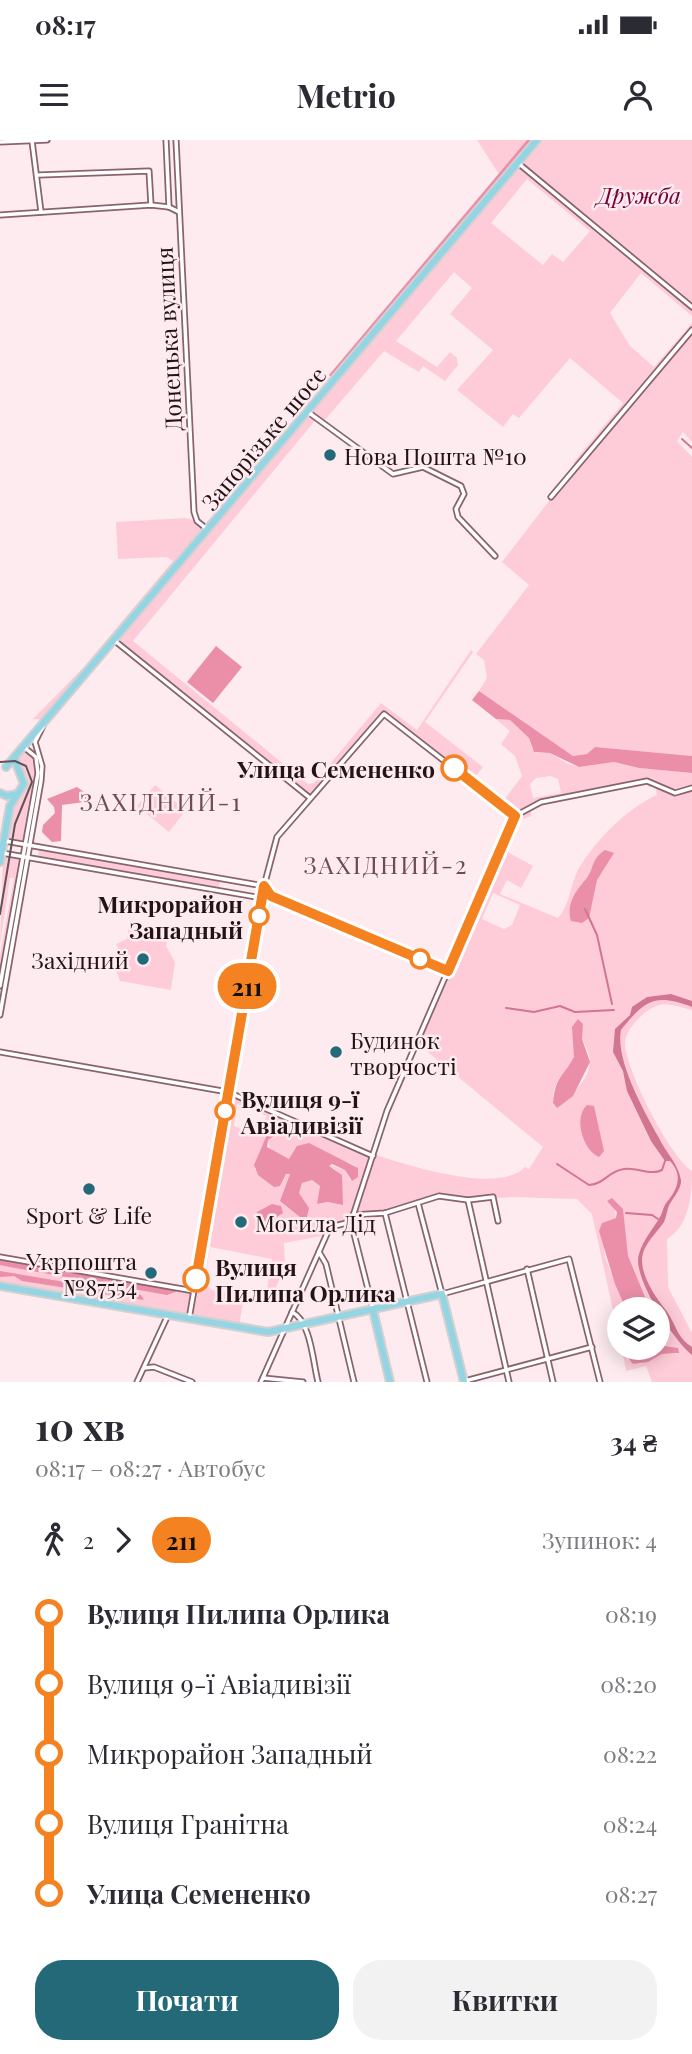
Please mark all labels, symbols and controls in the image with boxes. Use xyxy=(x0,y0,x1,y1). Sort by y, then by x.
text: 08:17 xyxy=(35,7,96,42)
text: Metrio xyxy=(296,73,396,116)
icon: menu xyxy=(35,76,73,114)
icon: person xyxy=(619,76,657,114)
park label: Дружба xyxy=(593,179,681,210)
street label: Донецька вулиця xyxy=(148,246,188,432)
street label: Запорізьке шосе xyxy=(194,360,332,516)
place label: Нова Пошта №10 xyxy=(344,440,527,471)
marker: Нова Пошта №10 xyxy=(322,447,338,463)
place label: Улица Семененко xyxy=(236,753,435,784)
marker: Улица Семененко xyxy=(441,755,467,781)
district label: ЗАХІДНИЙ-1 xyxy=(80,785,242,817)
district label: ЗАХІДНИЙ-2 xyxy=(303,848,469,880)
place label: Микрорайон Западный xyxy=(97,888,243,945)
marker: Микрорайон Западный xyxy=(249,906,269,926)
place label: Західний xyxy=(31,944,129,975)
unlabelled marker xyxy=(410,949,430,969)
marker: Західний xyxy=(135,951,151,967)
line badge: 211 xyxy=(207,963,287,1009)
text: 211 xyxy=(232,970,262,1002)
place label: Будинок творчості xyxy=(350,1024,457,1081)
marker: Будинок творчості xyxy=(328,1044,344,1060)
place label: Вулиця 9-ї Авіадивізії xyxy=(240,1083,363,1140)
marker: Вулиця 9-ї Авіадивізії xyxy=(215,1101,235,1121)
marker: Sport & Life xyxy=(81,1181,97,1197)
place label: Sport & Life xyxy=(26,1199,152,1230)
place label: Могила Дiд xyxy=(255,1207,376,1238)
marker: Могила Дiд xyxy=(233,1214,249,1230)
place label: Укрпошта №87554 xyxy=(25,1245,138,1302)
place label: Вулиця Пилипа Орлика xyxy=(215,1251,396,1308)
marker: Укрпошта №87554 xyxy=(143,1265,159,1281)
marker: Вулиця Пилипа Орлика xyxy=(183,1266,209,1292)
map controls xyxy=(607,1297,670,1360)
button: layers xyxy=(607,1297,670,1360)
text: 10 хв xyxy=(35,1400,125,1451)
text: 34 ₴ xyxy=(610,1424,657,1459)
text: 08:17 – 08:27 · Автобус xyxy=(35,1452,266,1483)
icon: walk xyxy=(35,1521,73,1559)
icon: forward xyxy=(104,1521,142,1559)
text: 2 xyxy=(83,1524,94,1555)
text: 211 xyxy=(166,1524,197,1556)
text: Зупинок: 4 xyxy=(542,1524,657,1555)
text: Вулиця Пилипа Орлика xyxy=(87,1596,390,1631)
text: 08:19 xyxy=(605,1598,657,1629)
text: Вулиця 9-ї Авіадивізії xyxy=(87,1666,351,1701)
text: 08:20 xyxy=(600,1668,657,1699)
text: Микрорайон Западный xyxy=(87,1736,373,1771)
text: 08:22 xyxy=(603,1738,657,1769)
text: Вулиця Гранітна xyxy=(87,1806,289,1841)
text: 08:24 xyxy=(603,1808,657,1839)
text: Улица Семененко xyxy=(87,1876,311,1911)
text: 08:27 xyxy=(605,1878,657,1909)
button: Почати xyxy=(35,1960,339,2040)
button: Квитки xyxy=(353,1960,657,2040)

